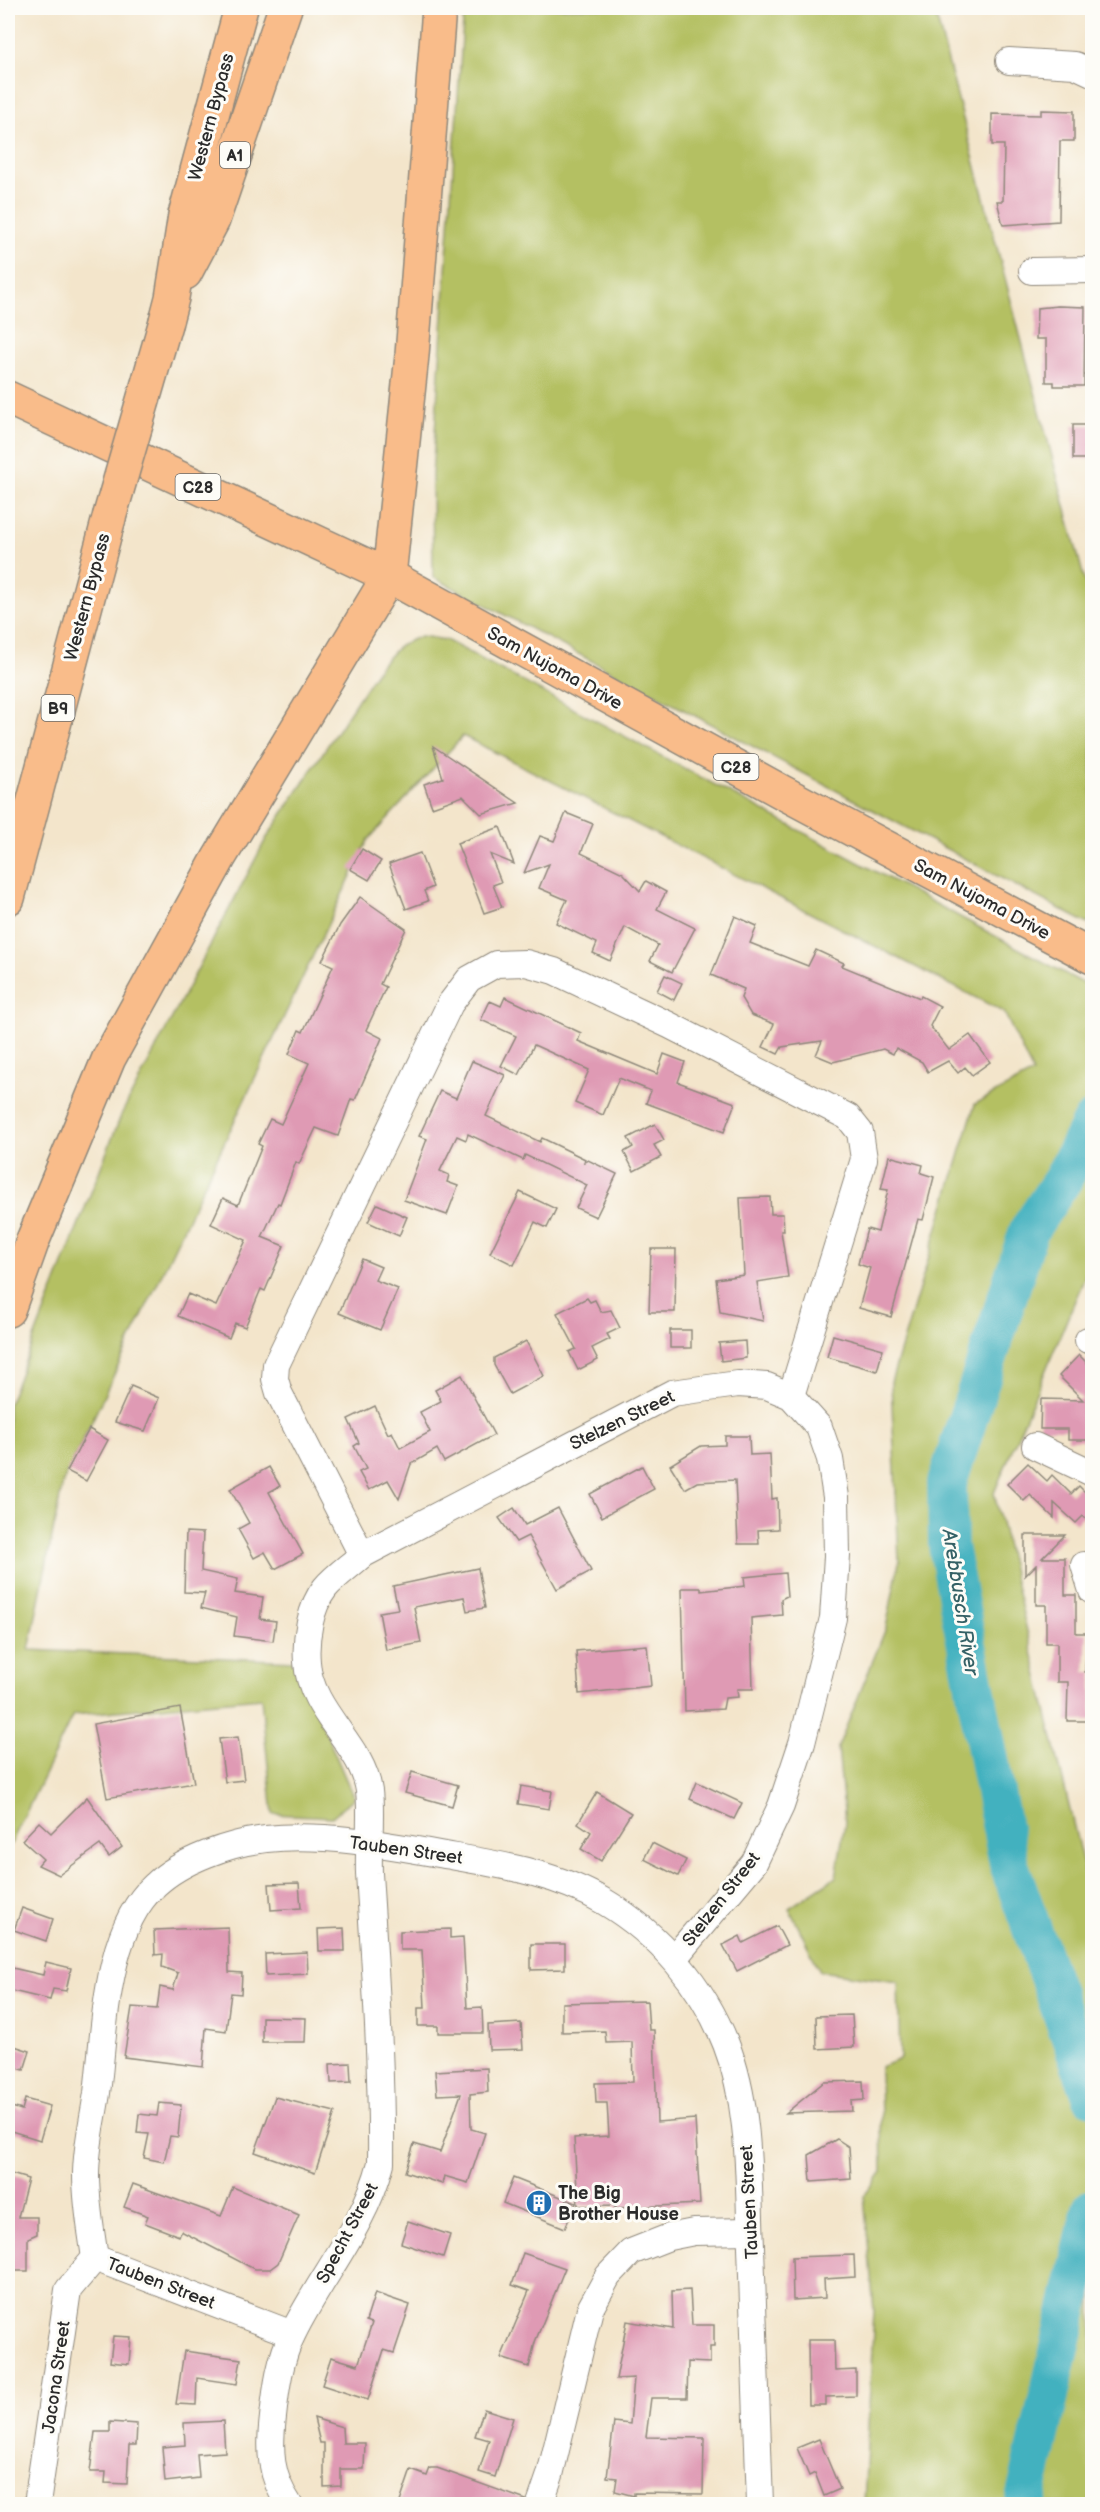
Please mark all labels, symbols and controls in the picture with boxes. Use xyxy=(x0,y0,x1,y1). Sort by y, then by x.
street label: Western Bypass xyxy=(184,51,239,183)
road number: A1 xyxy=(220,142,250,168)
road number: C28 xyxy=(176,474,220,500)
street label: Western Bypass xyxy=(60,531,115,663)
street label: Sam Nujoma Drive xyxy=(484,623,626,714)
road number: B9 xyxy=(42,695,74,721)
road number: C28 xyxy=(714,754,758,780)
street label: Sam Nujoma Drive xyxy=(910,855,1054,944)
street label: Stelzen Street xyxy=(567,1386,678,1455)
water label: Arebbusch River xyxy=(936,1526,984,1679)
street label: Tauben Street xyxy=(348,1832,464,1869)
street label: Stelzen Street xyxy=(678,1848,765,1951)
street label: Tauben Street xyxy=(736,2144,763,2259)
street label: Specht Street xyxy=(312,2179,383,2287)
place label: The Big Brother House xyxy=(558,2183,679,2225)
building icon: The Big Brother House xyxy=(524,2188,554,2218)
street label: Tauben Street xyxy=(104,2253,218,2314)
street label: Jacona Street xyxy=(38,2319,75,2435)

